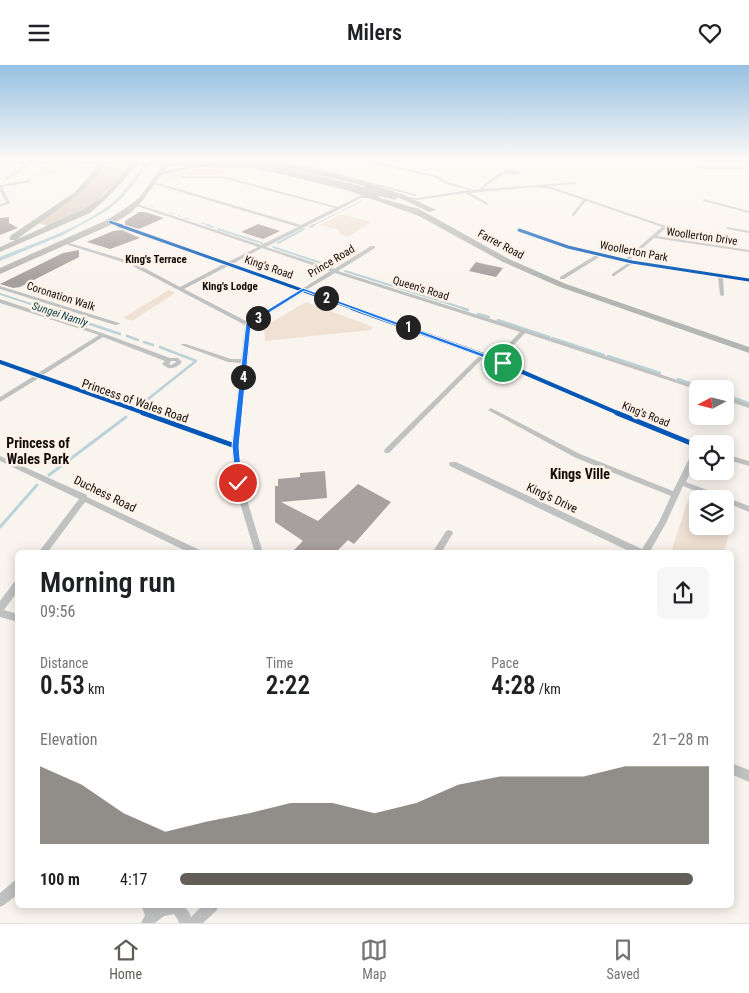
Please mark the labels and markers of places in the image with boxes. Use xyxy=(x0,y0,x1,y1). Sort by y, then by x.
pin: 2 xyxy=(314,285,338,311)
pin: 3 xyxy=(246,305,270,331)
pin: 1 xyxy=(396,315,420,339)
pin xyxy=(482,342,524,384)
pin: 4 xyxy=(230,365,256,389)
pin xyxy=(217,462,259,504)

